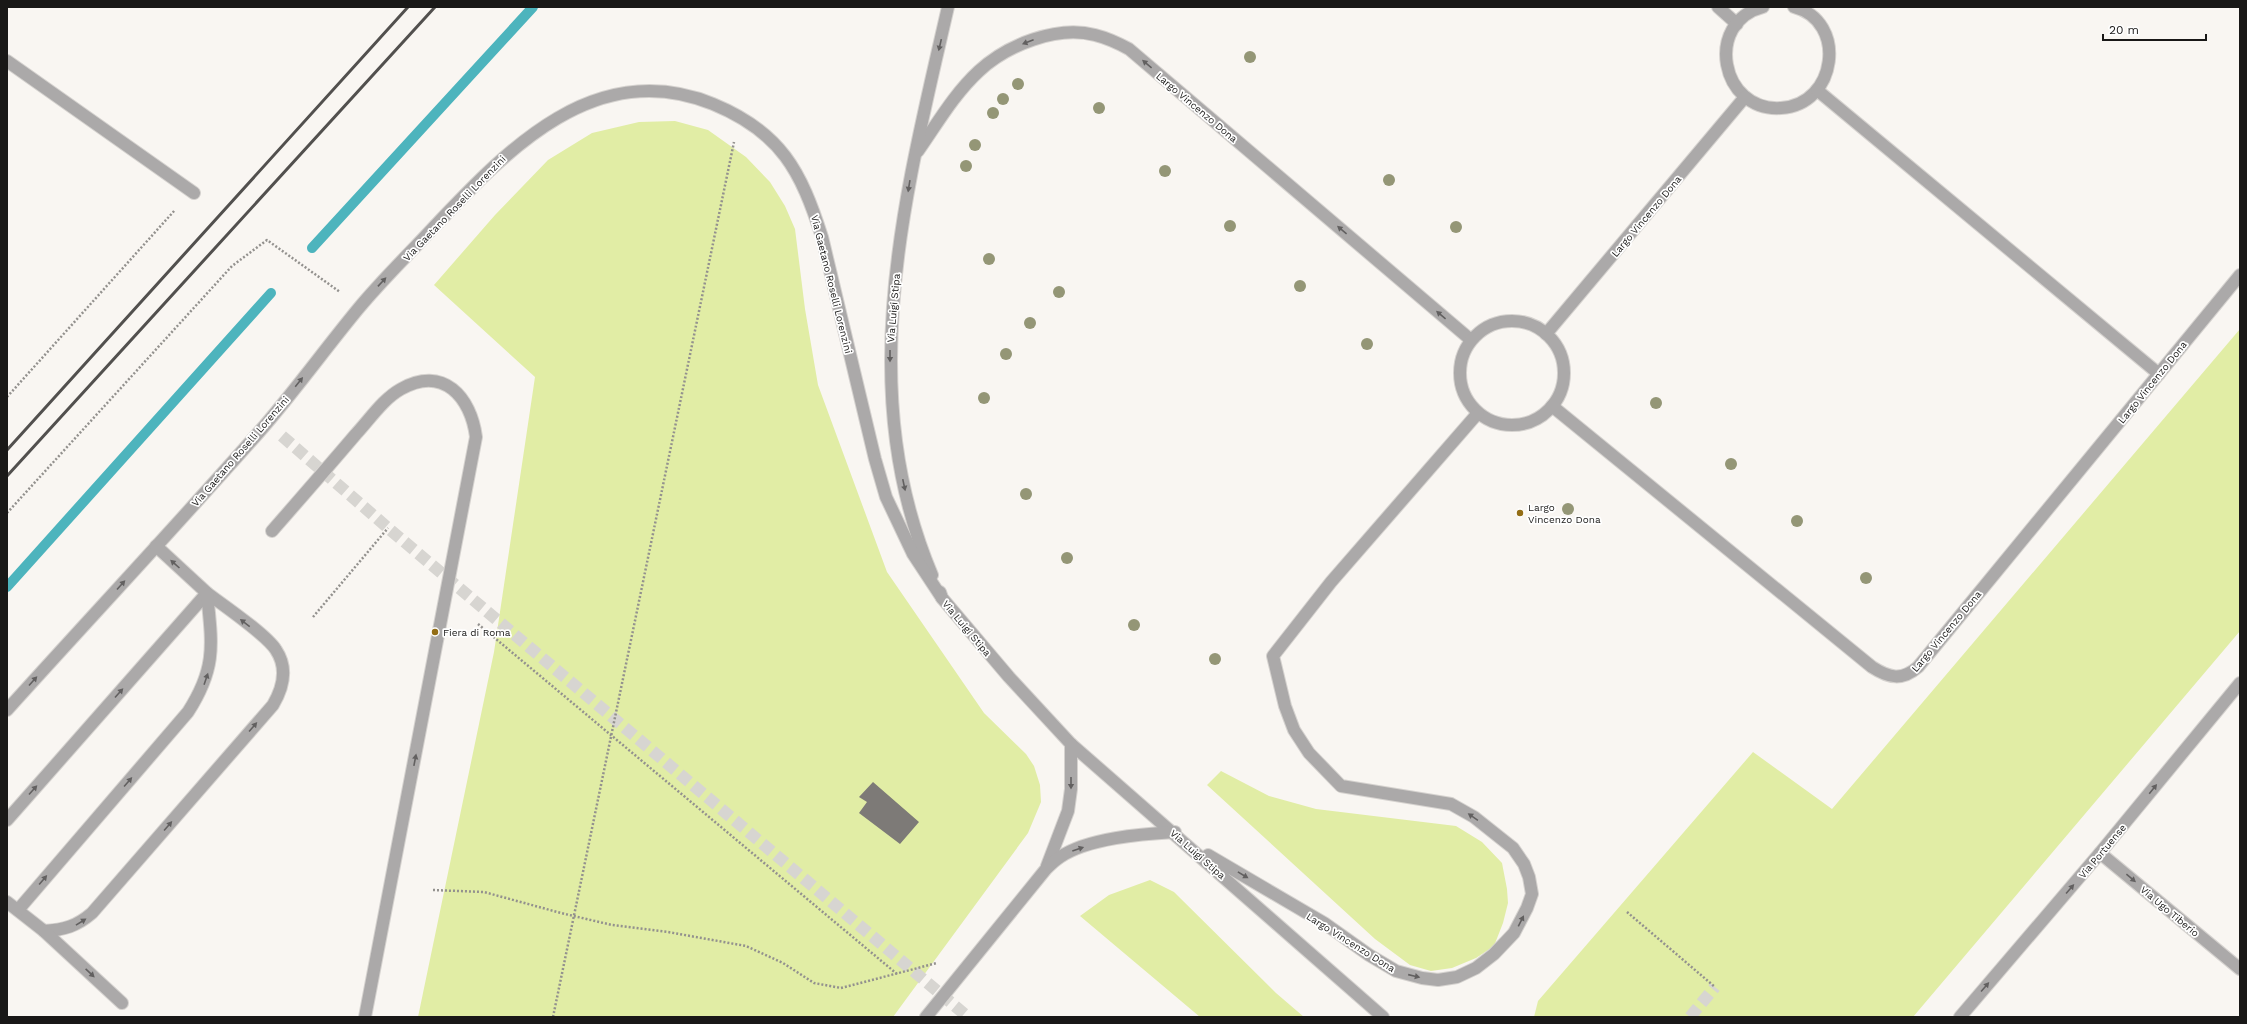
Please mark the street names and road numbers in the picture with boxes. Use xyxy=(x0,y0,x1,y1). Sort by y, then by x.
street label: Largo Vincenzo Dona xyxy=(1154,70,1240,145)
street label: Via Gaetano Roselli Lorenzini xyxy=(401,153,508,263)
street label: Largo Vincenzo Dona xyxy=(1609,173,1684,259)
street label: Via Gaetano Roselli Lorenzini xyxy=(809,214,854,354)
street label: Via Luigi Stipa xyxy=(885,273,902,343)
street label: Largo Vincenzo Dona xyxy=(2116,339,2189,426)
street label: Via Gaetano Roselli Lorenzini xyxy=(190,394,291,509)
street label: Largo Vincenzo Dona xyxy=(1909,588,1984,674)
street label: Via Luigi Stipa xyxy=(940,598,993,659)
street label: Via Portuense xyxy=(2077,822,2128,881)
street label: Via Luigi Stipa xyxy=(1168,828,1228,881)
street label: Via Ugo Tiberio xyxy=(2138,884,2201,939)
street label: Largo Vincenzo Dona xyxy=(1304,911,1397,974)

